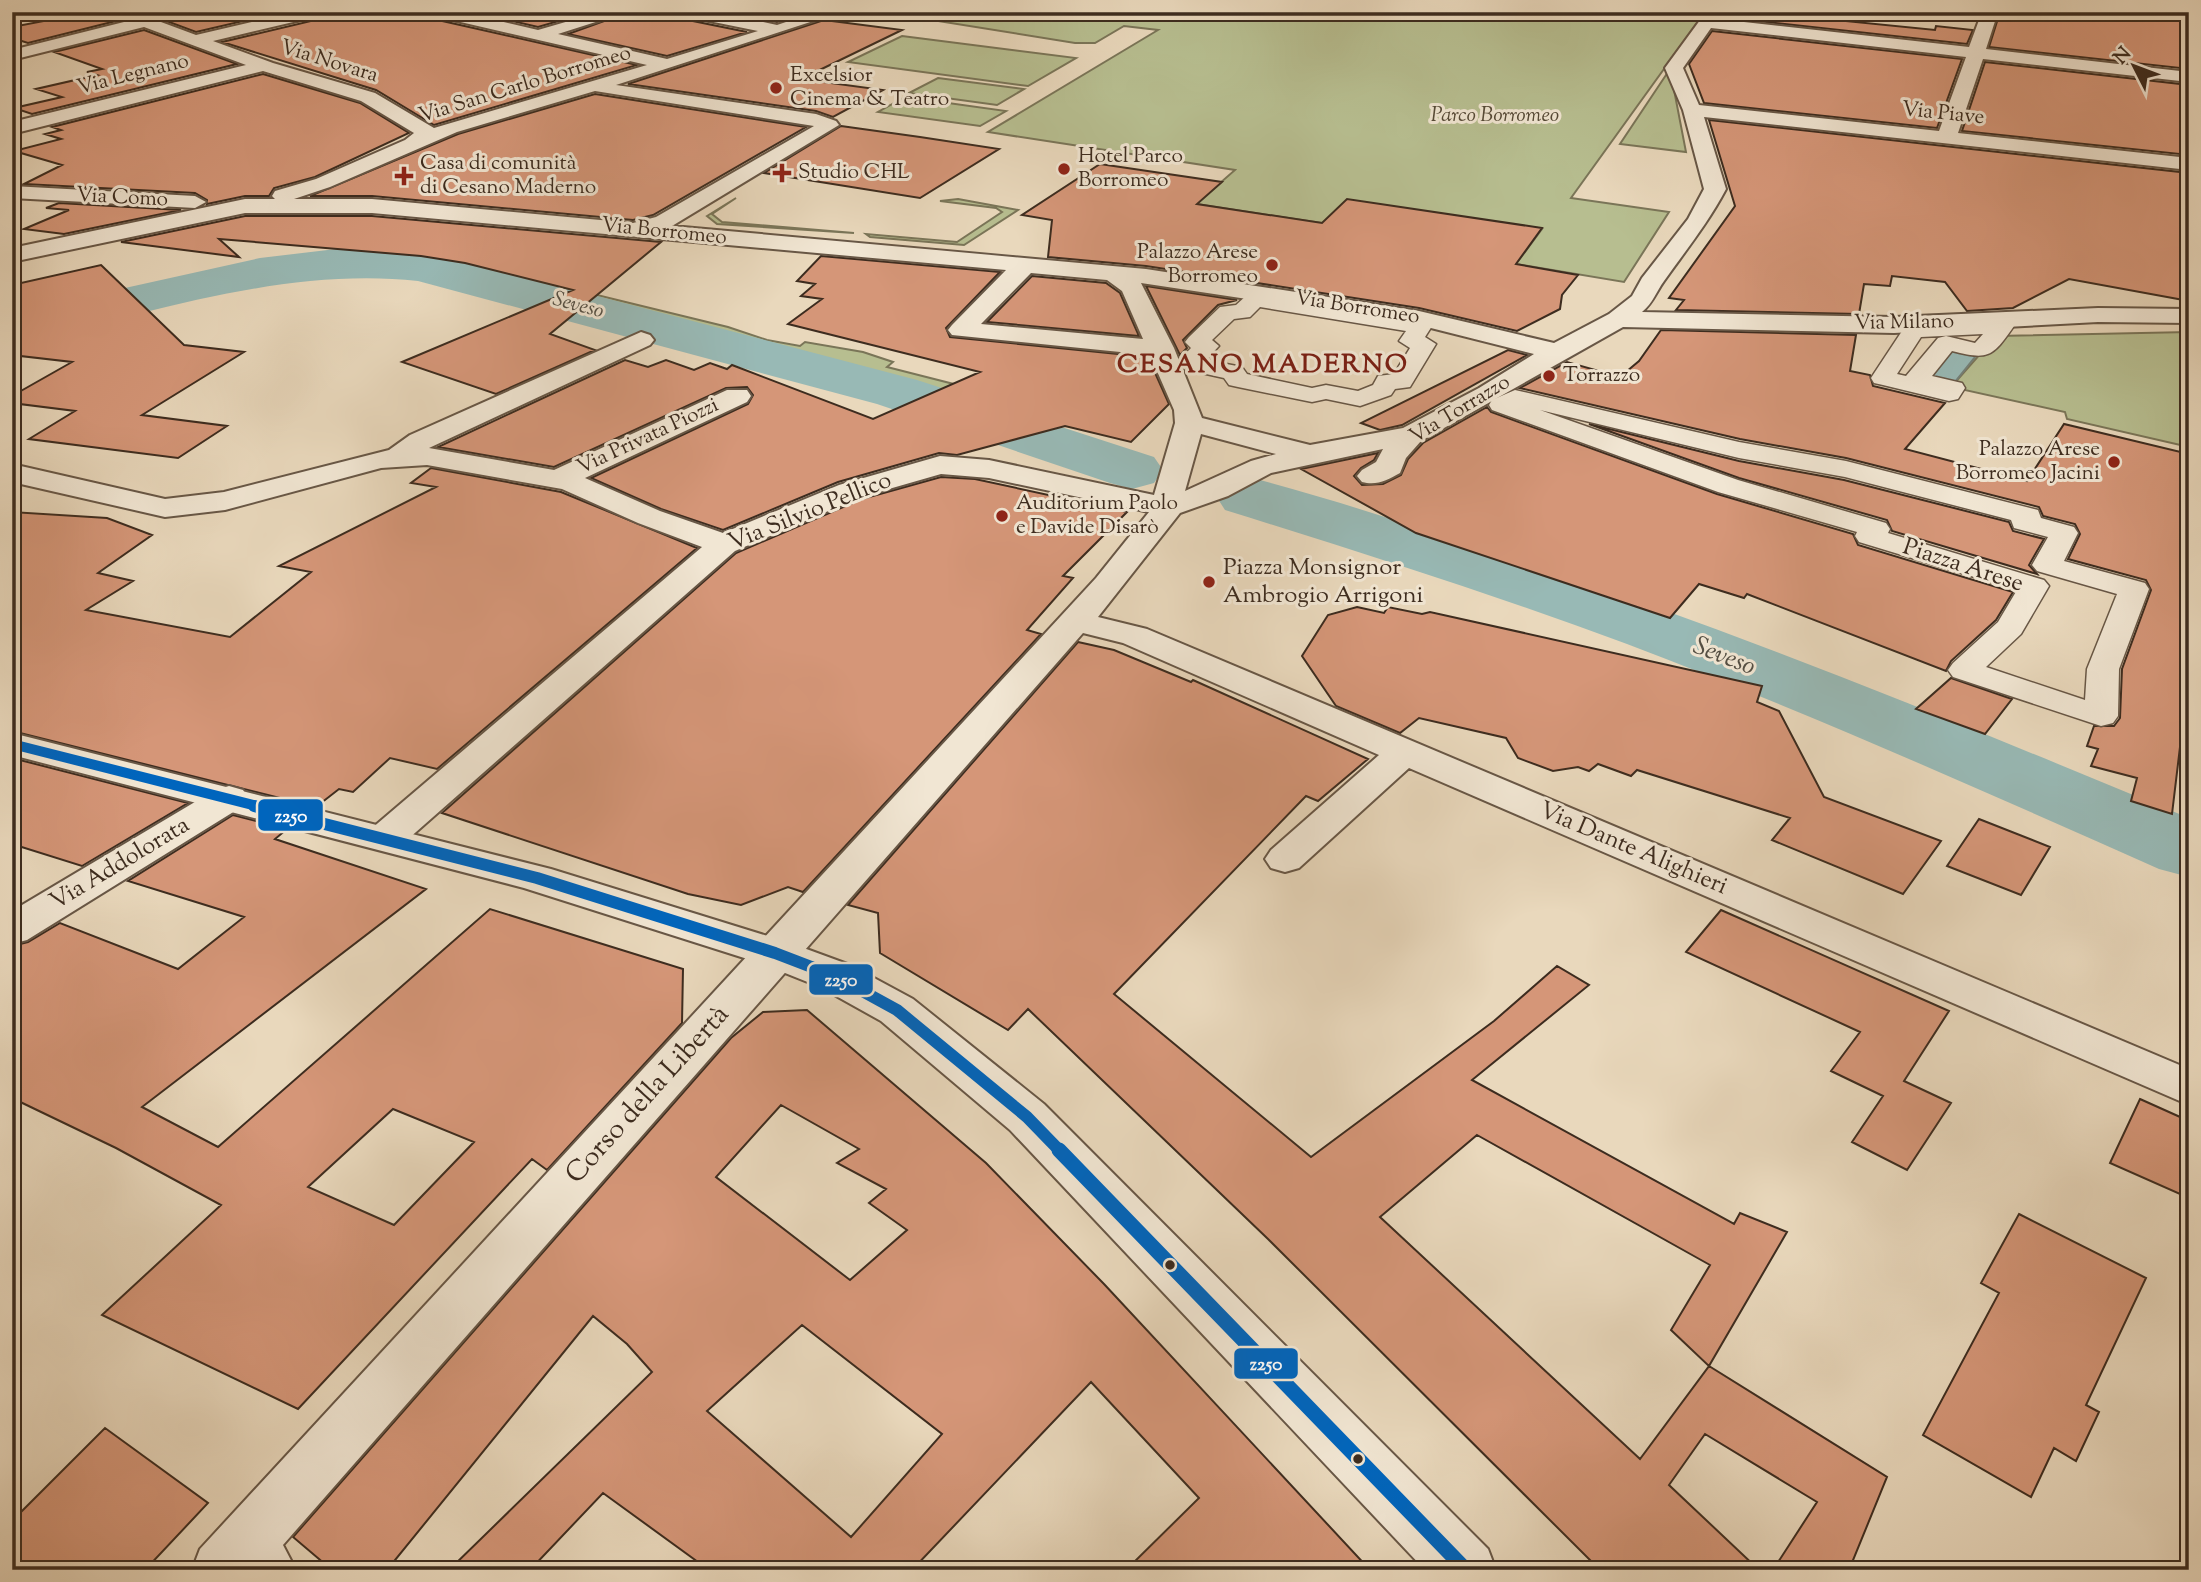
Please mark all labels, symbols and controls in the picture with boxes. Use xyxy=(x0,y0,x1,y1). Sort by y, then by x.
north arrow xyxy=(2100,32,2170,102)
street label: Via Novara xyxy=(276,33,382,91)
street label: Via San Carlo Borromeo xyxy=(415,38,635,132)
text: N xyxy=(2108,42,2138,71)
street label: Via Legnano xyxy=(74,47,192,103)
place label: Excelsior Cinema & Teatro xyxy=(790,61,949,115)
marker: Excelsior Cinema & Teatro xyxy=(768,80,784,96)
street label: Via Piave xyxy=(1900,95,1986,133)
park label: Parco Borromeo xyxy=(1431,101,1559,131)
place label: Hotel Parco Borromeo xyxy=(1078,142,1183,196)
place label: Casa di comunità di Cesano Maderno xyxy=(420,149,596,203)
place label: Studio CHL xyxy=(798,158,910,188)
marker: Hotel Parco Borromeo xyxy=(1056,161,1072,177)
marker: Studio CHL xyxy=(772,163,792,183)
marker: Casa di comunità di Cesano Maderno xyxy=(394,166,414,186)
street label: Via Como xyxy=(75,181,169,215)
street label: Via Borromeo xyxy=(600,210,728,254)
place label: Palazzo Arese Borromeo xyxy=(1137,238,1258,292)
marker: Palazzo Arese Borromeo xyxy=(1264,257,1280,273)
street label: Via Borromeo xyxy=(1292,283,1422,333)
water label: Seveso xyxy=(549,285,607,327)
street label: Via Milano xyxy=(1854,307,1954,339)
district label: CESANO MADERNO xyxy=(1117,347,1409,384)
place label: Torrazzo xyxy=(1563,361,1640,391)
street label: Via Torrazzo xyxy=(1404,368,1516,452)
marker: Torrazzo xyxy=(1541,368,1557,384)
street label: Via Privata Piozzi xyxy=(572,391,724,483)
place label: Palazzo Arese Borromeo Jacini xyxy=(1956,435,2100,489)
marker: Palazzo Arese Borromeo Jacini xyxy=(2106,454,2122,470)
street label: Via Silvio Pellico xyxy=(723,464,897,560)
place label: Auditorium Paolo e Davide Disarò xyxy=(1016,489,1178,543)
marker: Auditorium Paolo e Davide Disarò xyxy=(994,508,1010,524)
street label: Piazza Arese xyxy=(1898,530,2028,602)
place label: Piazza Monsignor Ambrogio Arrigoni xyxy=(1223,551,1424,613)
marker: Piazza Monsignor Ambrogio Arrigoni xyxy=(1201,574,1217,590)
water label: Seveso xyxy=(1687,628,1761,686)
street label: Via Dante Alighieri xyxy=(1533,794,1733,904)
line badge: z250 xyxy=(257,798,324,832)
text: z250 xyxy=(275,804,307,831)
street label: Via Addolorata xyxy=(44,809,196,919)
line badge: z250 xyxy=(808,963,874,996)
text: z250 xyxy=(825,968,857,995)
street label: Corso della Libertà xyxy=(557,997,739,1193)
unlabelled marker xyxy=(1163,1258,1177,1272)
line badge: z250 xyxy=(1233,1347,1299,1380)
text: z250 xyxy=(1250,1352,1282,1379)
unlabelled marker xyxy=(1351,1452,1365,1466)

